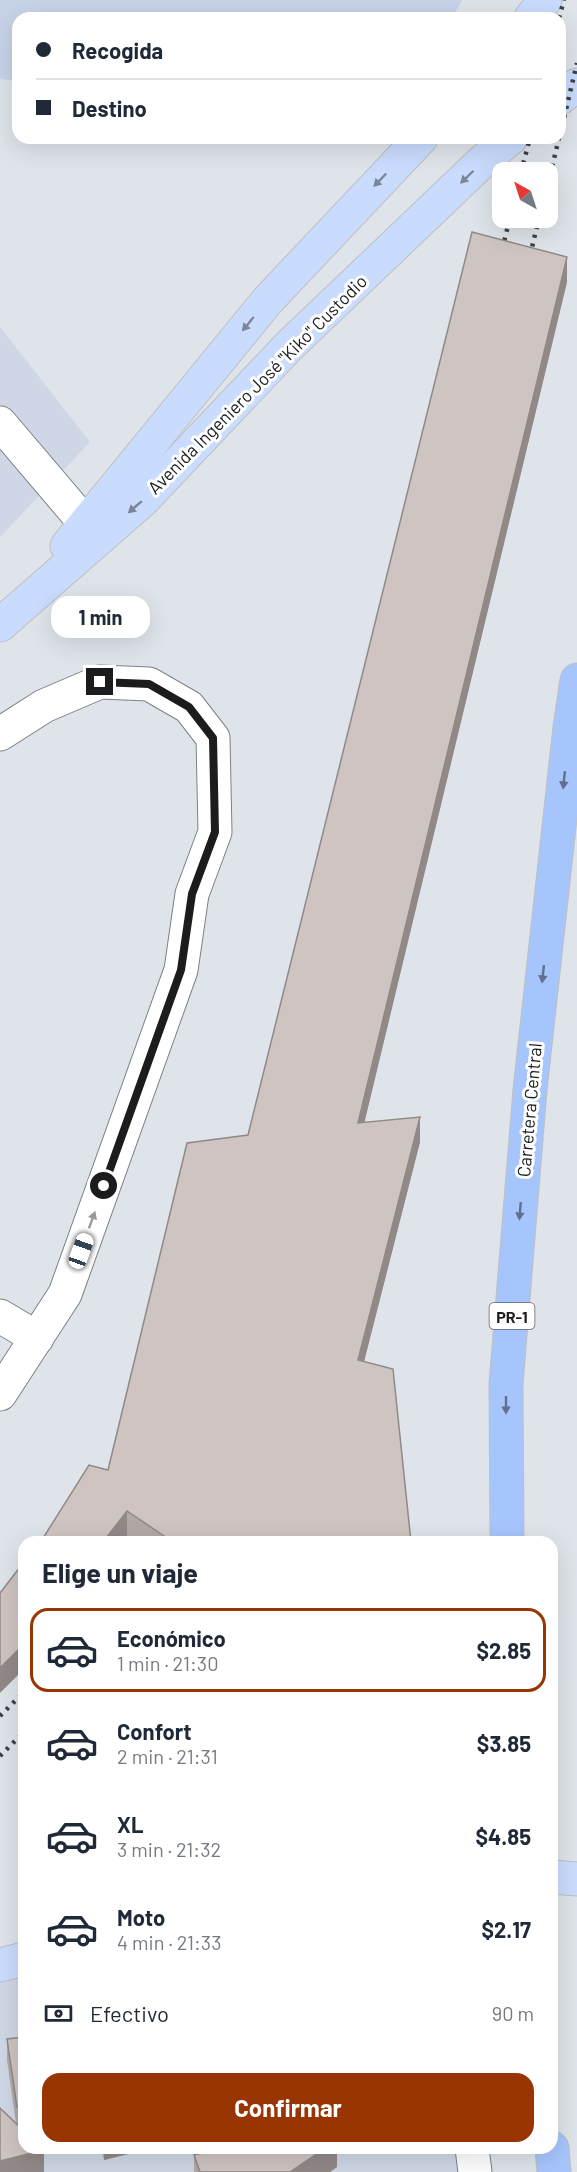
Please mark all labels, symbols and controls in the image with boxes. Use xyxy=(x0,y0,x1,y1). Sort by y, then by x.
text: Recogida xyxy=(72,37,163,63)
text: Destino xyxy=(72,95,147,121)
north arrow xyxy=(492,162,558,228)
map controls xyxy=(492,162,558,228)
one-way arrow xyxy=(460,169,474,183)
one-way arrow xyxy=(374,173,388,187)
street label: Avenida Ingeniero José "Kiko" Custodio xyxy=(143,270,371,498)
one-way arrow xyxy=(243,316,255,331)
one-way arrow xyxy=(127,500,143,513)
callout: 1 min xyxy=(51,595,150,637)
text: 1 min xyxy=(79,605,122,629)
route end xyxy=(86,668,113,695)
one-way arrow xyxy=(559,770,569,789)
one-way arrow xyxy=(538,964,548,983)
street label: Carretera Central xyxy=(512,1042,546,1178)
route start xyxy=(90,1172,117,1199)
one-way arrow xyxy=(516,1201,525,1220)
one-way arrow xyxy=(88,1211,97,1229)
car xyxy=(66,1231,96,1271)
road number: PR-1 xyxy=(490,1303,534,1329)
one-way arrow xyxy=(501,1396,511,1415)
text: Elige un viaje xyxy=(42,1556,198,1588)
icon: car xyxy=(45,1623,99,1677)
text: Económico xyxy=(117,1625,226,1651)
text: $2.85 xyxy=(476,1637,531,1663)
text: 1 min · 21:30 xyxy=(117,1651,218,1675)
icon: car xyxy=(45,1716,99,1770)
text: Confort xyxy=(117,1718,192,1744)
text: $3.85 xyxy=(477,1730,531,1756)
text: 2 min · 21:31 xyxy=(117,1744,218,1768)
icon: car xyxy=(45,1809,99,1863)
text: XL xyxy=(117,1811,143,1837)
text: $4.85 xyxy=(475,1823,531,1849)
text: 3 min · 21:32 xyxy=(117,1837,221,1861)
icon: car xyxy=(45,1902,99,1956)
text: Moto xyxy=(117,1904,165,1930)
text: $2.17 xyxy=(481,1916,531,1942)
text: 4 min · 21:33 xyxy=(117,1930,221,1954)
icon: cash xyxy=(42,1997,75,2030)
text: Efectivo xyxy=(90,2000,169,2026)
text: 90 m xyxy=(492,2001,534,2025)
button: Confirmar xyxy=(42,2073,534,2142)

